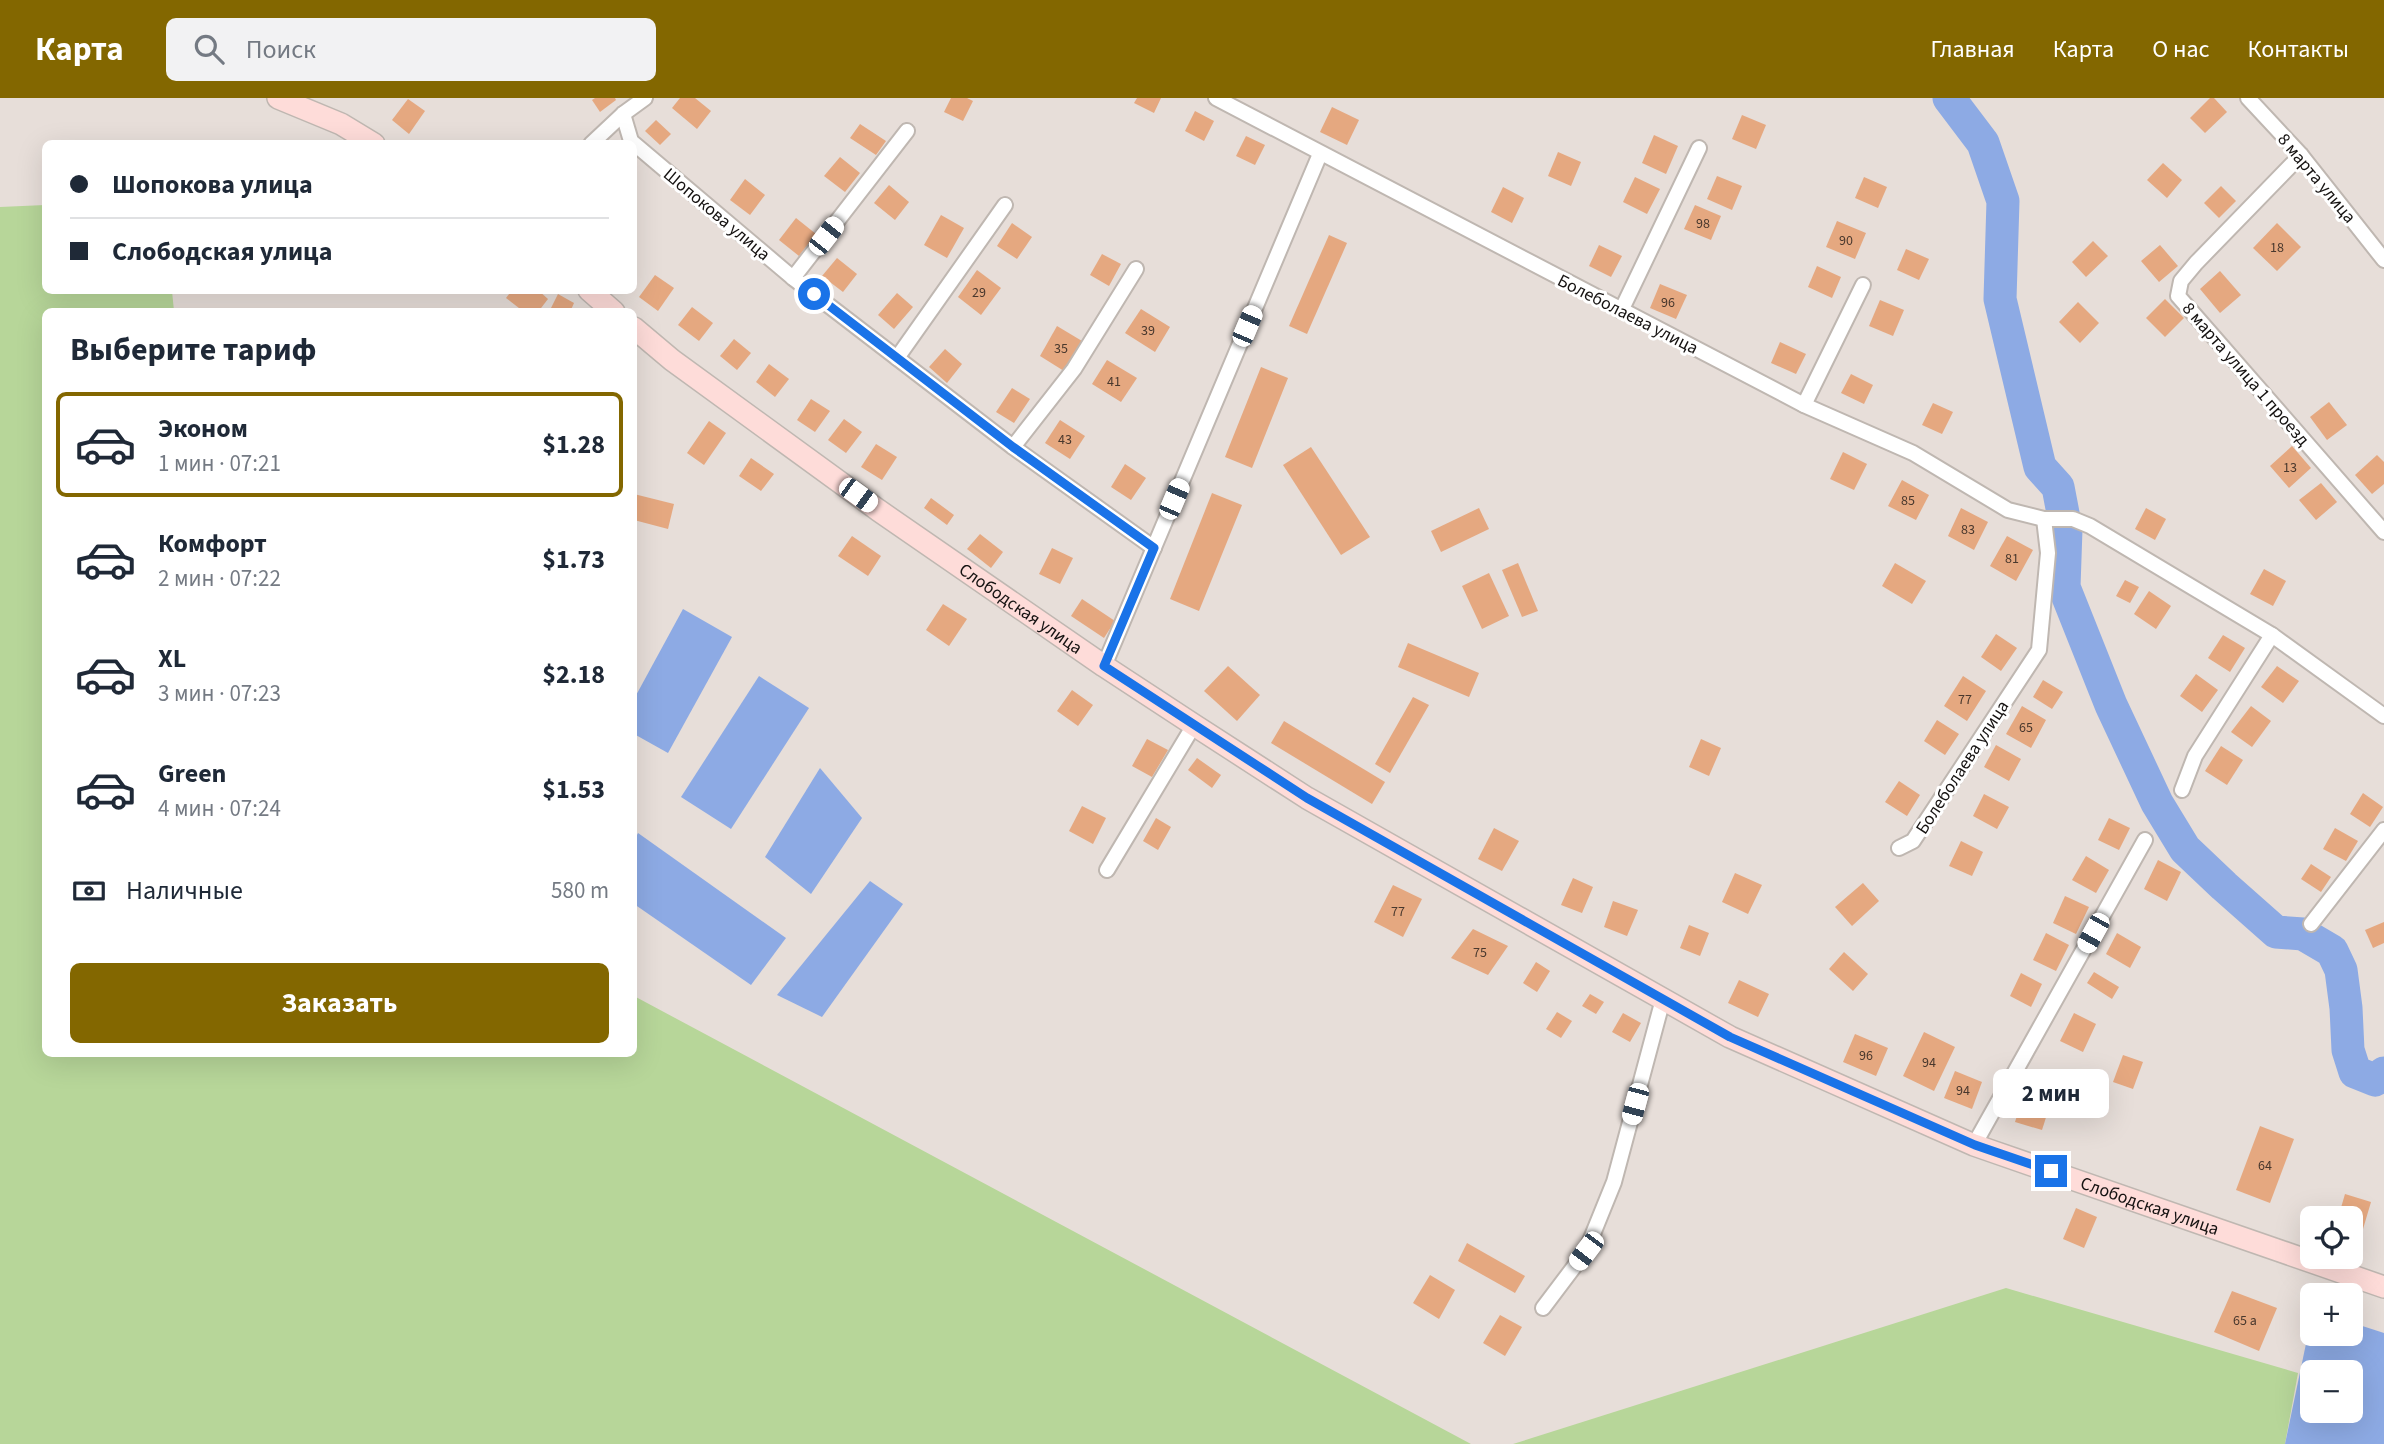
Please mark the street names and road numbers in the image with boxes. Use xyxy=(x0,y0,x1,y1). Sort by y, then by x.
street label: 8 марта улица xyxy=(2272,128,2362,229)
street label: Шопокова улица xyxy=(658,162,776,267)
street label: Болеболаева улица xyxy=(1553,268,1702,361)
street label: 8 марта улица 1 проезд xyxy=(2176,297,2315,452)
street label: Слободская улица xyxy=(954,558,1087,660)
street label: Болеболаева улица xyxy=(1910,696,2015,839)
street label: Слободская улица xyxy=(2077,1171,2222,1242)

